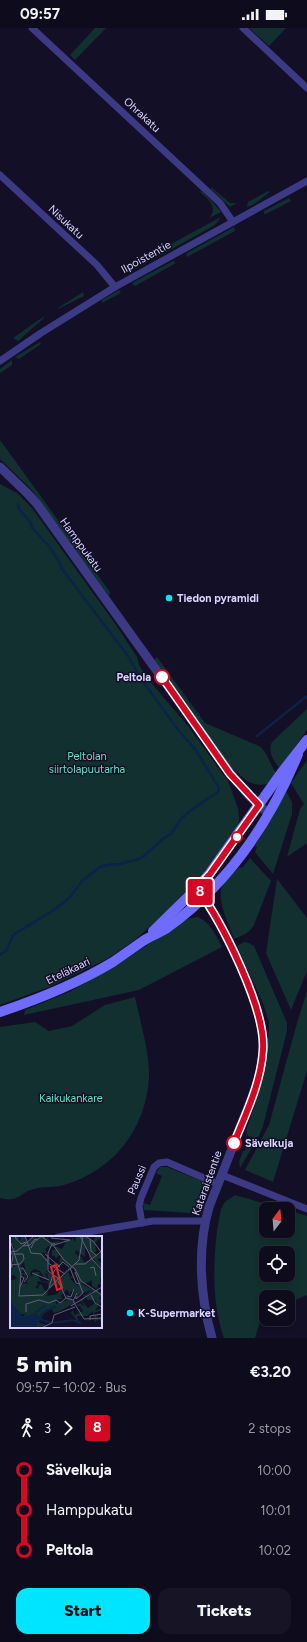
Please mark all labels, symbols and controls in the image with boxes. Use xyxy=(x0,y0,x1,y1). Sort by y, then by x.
text: 09:57 xyxy=(20,5,60,23)
street label: Ohrakatu xyxy=(121,95,163,135)
street label: Nisukatu xyxy=(46,202,86,242)
street label: Ilpoistentie xyxy=(119,238,173,276)
street label: Hamppukatu xyxy=(57,515,105,575)
place label: Tiedon pyramidi xyxy=(177,592,259,605)
marker: Tiedon pyramidi xyxy=(164,593,174,603)
marker: Peltola xyxy=(154,669,170,685)
place label: Peltola xyxy=(116,671,151,684)
park label: Peltolan siirtolapuutarha xyxy=(49,750,125,776)
unlabelled marker xyxy=(231,831,243,843)
line badge: 8 xyxy=(187,879,213,905)
text: 8 xyxy=(196,883,204,900)
street label: Eteläkaari xyxy=(44,955,92,987)
park label: Kaikukankare xyxy=(39,1092,103,1105)
marker: Sävelkuja xyxy=(226,1135,242,1151)
place label: Sävelkuja xyxy=(245,1137,293,1150)
street label: Kataraistentie xyxy=(189,1149,225,1217)
street label: Paussi xyxy=(125,1163,149,1197)
north arrow xyxy=(259,1202,295,1238)
map controls xyxy=(259,1202,295,1326)
inset map xyxy=(10,1236,102,1328)
button: locate xyxy=(259,1246,295,1282)
button: layers xyxy=(259,1290,295,1326)
place label: K-Supermarket xyxy=(138,1307,216,1320)
marker: K-Supermarket xyxy=(125,1308,135,1318)
text: 5 min xyxy=(16,1351,72,1378)
text: €3.20 xyxy=(250,1363,291,1381)
text: 09:57 – 10:02 · Bus xyxy=(16,1380,127,1395)
icon: walk xyxy=(16,1417,38,1439)
icon: forward xyxy=(57,1417,79,1439)
text: 8 xyxy=(93,1419,102,1436)
text: 3 xyxy=(44,1421,51,1436)
text: 2 stops xyxy=(248,1421,291,1436)
text: Sävelkuja xyxy=(46,1461,112,1479)
text: 10:00 xyxy=(257,1463,291,1478)
text: Hamppukatu xyxy=(46,1501,133,1519)
text: 10:01 xyxy=(260,1503,291,1518)
text: Peltola xyxy=(46,1541,93,1559)
text: 10:02 xyxy=(258,1543,291,1558)
button: Start xyxy=(16,1588,150,1634)
button: Tickets xyxy=(158,1588,291,1634)

